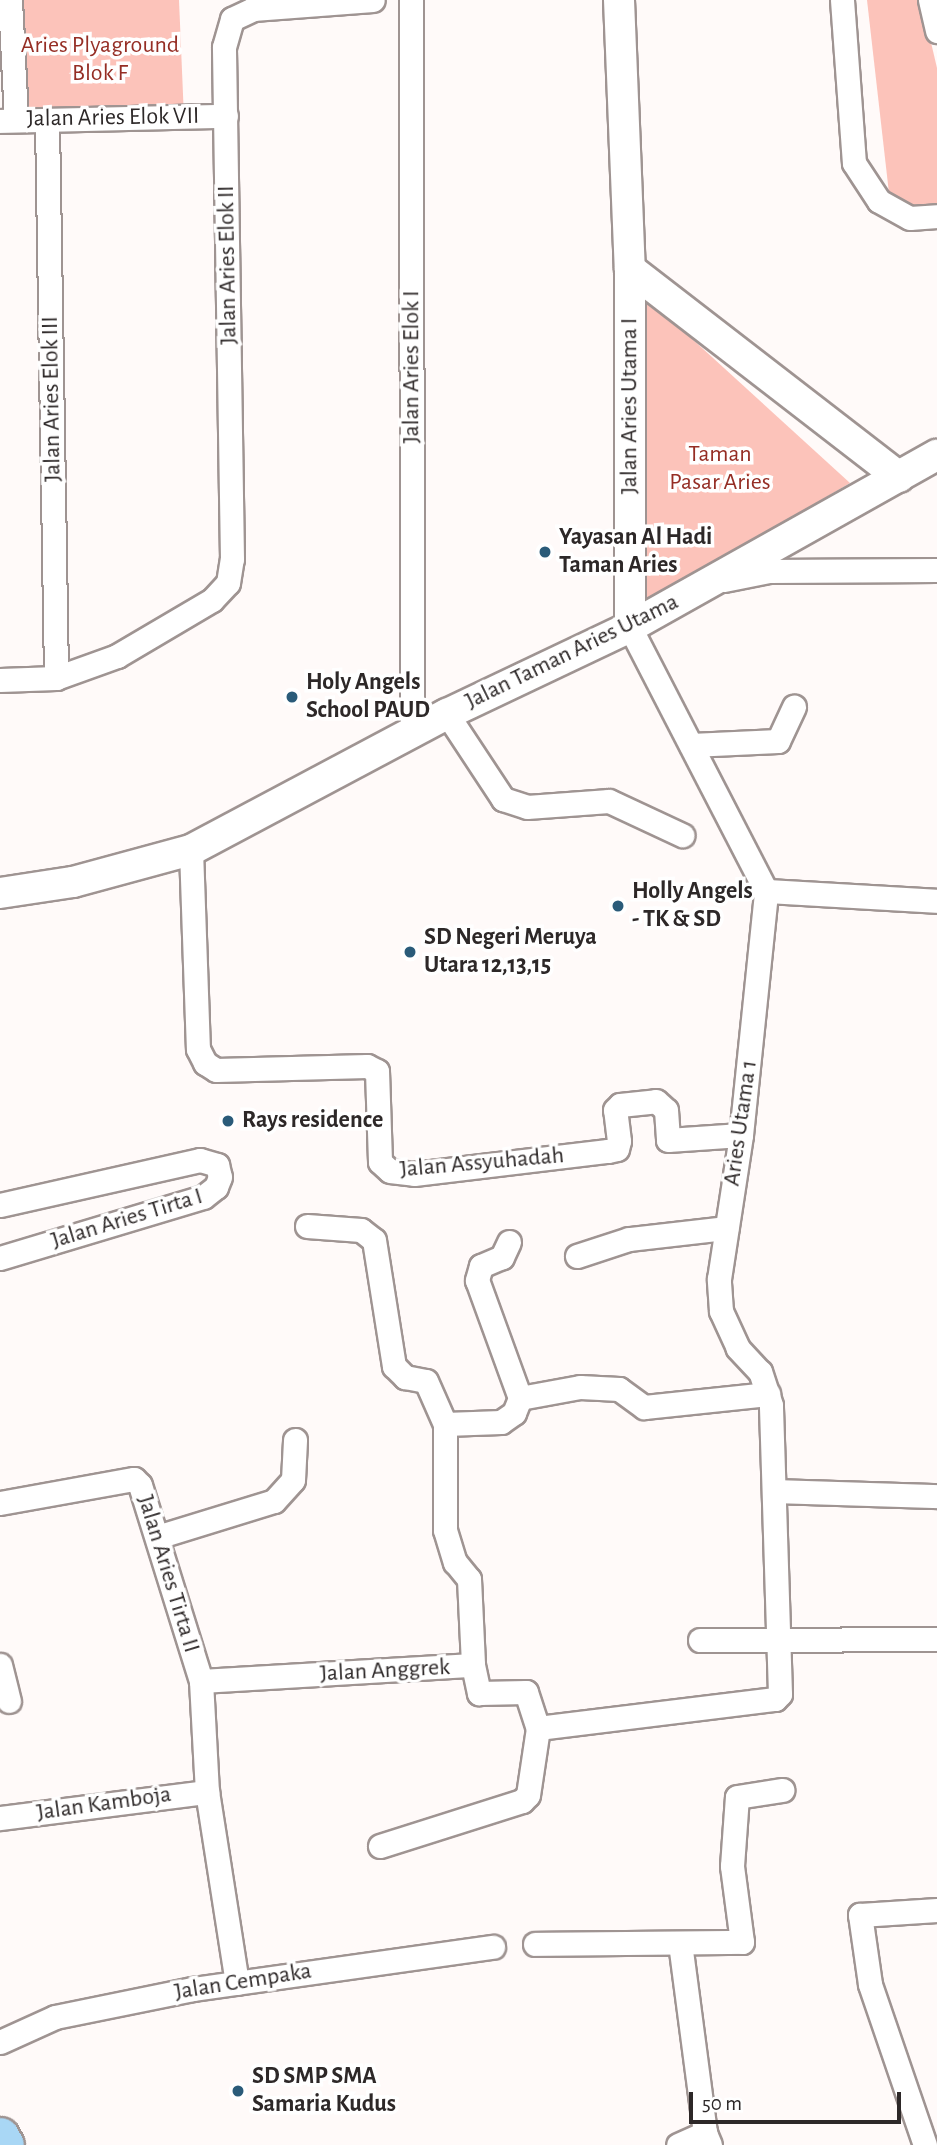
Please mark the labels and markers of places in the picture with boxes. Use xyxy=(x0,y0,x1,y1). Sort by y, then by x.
place label: Yayasan Al Hadi Taman Aries xyxy=(559,524,712,580)
marker: Yayasan Al Hadi Taman Aries xyxy=(537,544,553,560)
place label: Holy Angels School PAUD xyxy=(306,669,430,725)
marker: Holy Angels School PAUD xyxy=(284,689,300,705)
place label: Holly Angels - TK & SD xyxy=(632,878,753,934)
marker: Holly Angels - TK & SD xyxy=(610,898,626,914)
place label: SD Negeri Meruya Utara 12,13,15 xyxy=(424,924,597,980)
marker: SD Negeri Meruya Utara 12,13,15 xyxy=(402,944,418,960)
place label: Rays residence xyxy=(242,1107,383,1135)
marker: Rays residence xyxy=(220,1113,236,1129)
place label: SD SMP SMA Samaria Kudus xyxy=(252,2063,396,2119)
marker: SD SMP SMA Samaria Kudus xyxy=(230,2083,246,2099)

